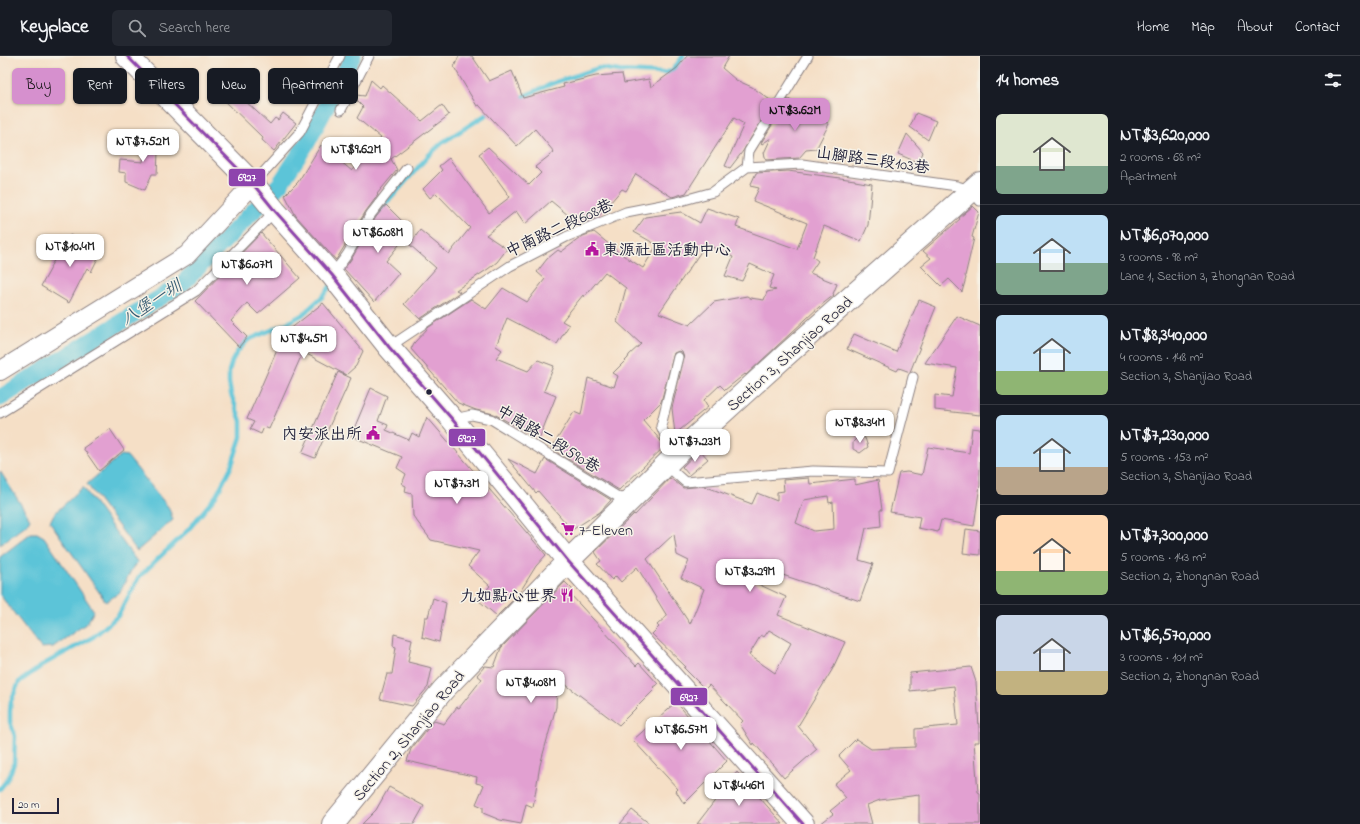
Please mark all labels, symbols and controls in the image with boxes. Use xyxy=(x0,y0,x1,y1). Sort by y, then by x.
search box xyxy=(112,10,392,46)
text: Keyplace xyxy=(20,14,88,41)
icon: search xyxy=(126,17,148,39)
text: Search here xyxy=(158,17,230,39)
text: Home xyxy=(1137,17,1169,38)
text: Map xyxy=(1191,17,1215,38)
text: About xyxy=(1237,17,1273,38)
text: Contact xyxy=(1295,17,1340,38)
chip: Buy xyxy=(12,68,65,104)
chip: Rent xyxy=(73,68,127,104)
chip: Filters xyxy=(135,68,199,104)
chip: New xyxy=(207,68,260,104)
chip: Apartment xyxy=(268,68,358,104)
text: 14 homes xyxy=(996,68,1059,93)
icon: filters xyxy=(1322,69,1344,91)
pin: NT$3.62M xyxy=(754,98,836,132)
text: NT$3.62M xyxy=(769,101,821,120)
text: NT$3,620,000 xyxy=(1120,123,1210,148)
pin: NT$7.52M xyxy=(102,129,184,163)
icon: home xyxy=(1028,130,1076,178)
text: NT$7.52M xyxy=(116,132,170,151)
pin: NT$9.62M xyxy=(315,137,397,171)
text: NT$9.62M xyxy=(331,140,381,159)
street label: 山腳路三段103巷 xyxy=(814,141,931,181)
text: 2 rooms · 68 m² xyxy=(1120,148,1201,167)
text: Apartment xyxy=(1120,167,1177,186)
line badge: 6927 xyxy=(228,168,266,187)
text: 6927 xyxy=(237,170,257,186)
street label: 中南路二段608巷 xyxy=(502,193,617,264)
pin: NT$6.08M xyxy=(337,220,419,254)
text: NT$6.08M xyxy=(353,223,403,242)
text: NT$6,070,000 xyxy=(1120,223,1209,248)
icon: home xyxy=(1028,231,1076,279)
pin: NT$10.4M xyxy=(29,234,111,268)
text: NT$10.4M xyxy=(45,237,95,256)
place label: 東源社區活動中心 xyxy=(603,239,731,263)
public building icon: 東源社區活動中心 xyxy=(584,241,600,257)
text: 3 rooms · 98 m² xyxy=(1120,248,1198,267)
pin: NT$6.07M xyxy=(206,252,288,286)
text: NT$6.07M xyxy=(221,255,273,274)
text: Lane 1, Section 3, Zhongnan Road xyxy=(1120,267,1295,286)
water label: 八堡一圳 xyxy=(116,273,189,332)
street label: Section 3, Shanjiao Road xyxy=(722,291,859,418)
text: NT$8,340,000 xyxy=(1120,323,1207,348)
pin: NT$4.5M xyxy=(267,326,341,360)
text: NT$4.5M xyxy=(280,329,328,348)
icon: home xyxy=(1028,331,1076,379)
text: 4 rooms · 148 m² xyxy=(1120,348,1204,367)
text: Section 3, Shanjiao Road xyxy=(1120,367,1252,386)
unlabelled marker xyxy=(424,387,434,397)
street label: 中南路二段590巷 xyxy=(492,399,604,480)
pin: NT$8.34M xyxy=(819,410,901,444)
text: NT$8.34M xyxy=(835,413,885,432)
place label: 內安派出所 xyxy=(282,423,362,447)
text: NT$7,230,000 xyxy=(1120,423,1209,448)
public building icon: 內安派出所 xyxy=(365,425,381,441)
line badge: 6927 xyxy=(448,428,486,447)
pin: NT$7.23M xyxy=(654,429,736,463)
text: 6927 xyxy=(457,431,477,447)
icon: home xyxy=(1028,431,1076,479)
text: NT$7.23M xyxy=(669,432,721,451)
text: 5 rooms · 153 m² xyxy=(1120,448,1208,467)
text: Section 3, Shanjiao Road xyxy=(1120,467,1252,486)
pin: NT$7.3M xyxy=(420,471,494,505)
text: NT$7.3M xyxy=(434,474,480,493)
place label: 7-Eleven xyxy=(579,519,633,543)
supermarket icon: 7-Eleven xyxy=(560,521,576,537)
text: NT$7,300,000 xyxy=(1120,523,1208,548)
icon: home xyxy=(1028,531,1076,579)
text: 5 rooms · 143 m² xyxy=(1120,548,1206,567)
pin: NT$3.29M xyxy=(709,559,791,593)
text: NT$3.29M xyxy=(725,562,775,581)
text: Section 2, Zhongnan Road xyxy=(1120,567,1259,586)
place label: 九如點心世界 xyxy=(460,585,556,609)
restaurant icon: 九如點心世界 xyxy=(559,587,575,603)
text: NT$6,570,000 xyxy=(1120,623,1211,648)
icon: home xyxy=(1028,631,1076,679)
text: 3 rooms · 101 m² xyxy=(1120,648,1203,667)
street label: Section 2, Shanjiao Road xyxy=(348,666,471,807)
text: Section 2, Zhongnan Road xyxy=(1120,667,1259,686)
pin: NT$4.08M xyxy=(490,670,572,704)
text: NT$4.08M xyxy=(506,673,556,692)
line badge: 6927 xyxy=(670,687,708,706)
text: 6927 xyxy=(679,690,699,706)
pin: NT$6.57M xyxy=(640,717,722,751)
text: NT$6.57M xyxy=(654,720,708,739)
pin: NT$4.46M xyxy=(698,773,780,807)
text: NT$4.46M xyxy=(713,776,765,795)
scale bar xyxy=(12,796,59,815)
text: 20 m xyxy=(18,797,40,813)

